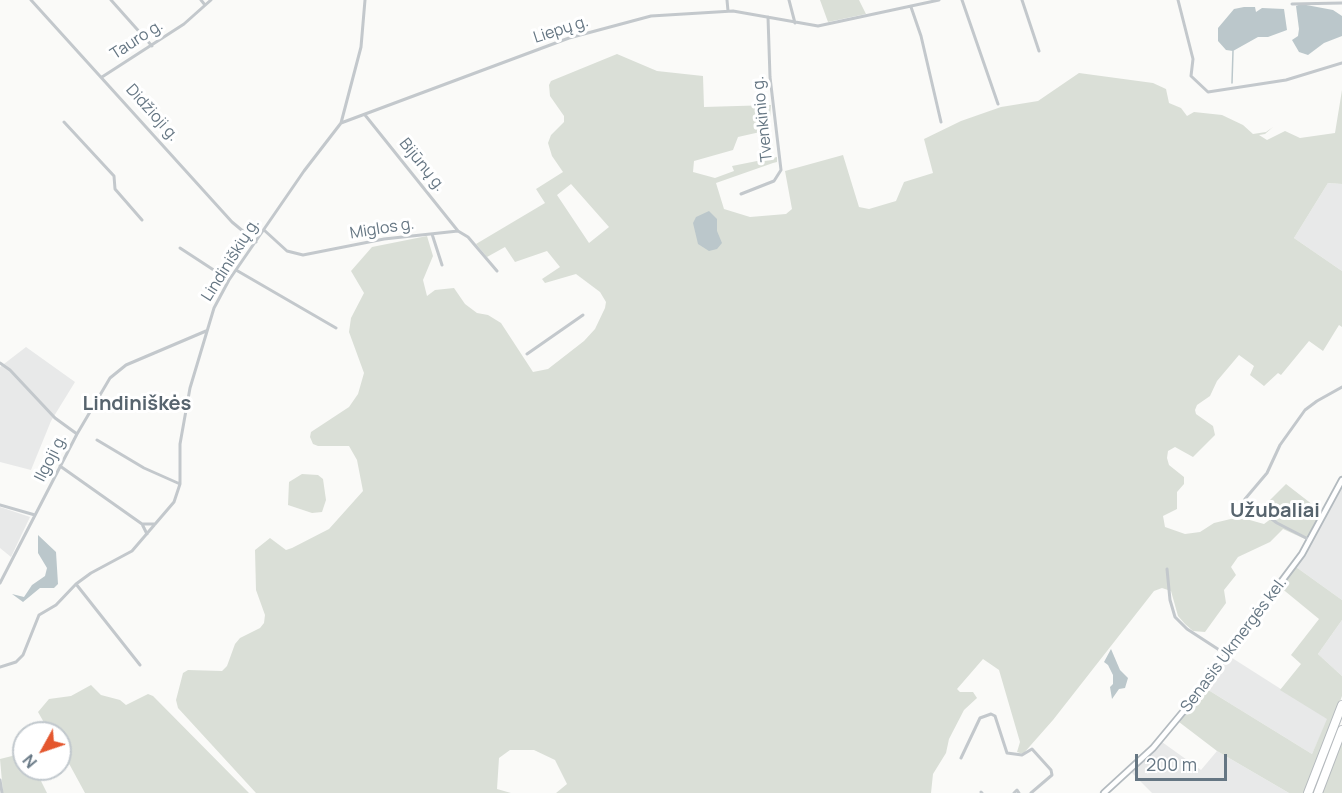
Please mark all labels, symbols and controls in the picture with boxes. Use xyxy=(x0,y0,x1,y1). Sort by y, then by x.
street label: Liepų g. xyxy=(531,12,591,48)
street label: Tauro g. xyxy=(107,16,167,64)
street label: Tvenkinio g. xyxy=(749,75,777,163)
street label: Didžioji g. xyxy=(121,81,183,145)
street label: Bijūnų g. xyxy=(395,135,449,195)
street label: Miglos g. xyxy=(348,214,416,244)
street label: Lindiniškių g. xyxy=(198,215,264,305)
district label: Lindiniškės xyxy=(83,392,191,416)
street label: Ilgoji g. xyxy=(31,431,71,485)
district label: Užubaliai xyxy=(1230,499,1320,523)
street label: Senasis Ukmergės kel. xyxy=(1177,574,1291,716)
north arrow xyxy=(12,721,72,781)
scale bar xyxy=(1138,742,1230,780)
text: N xyxy=(18,750,42,773)
text: 200 m xyxy=(1146,752,1197,776)

